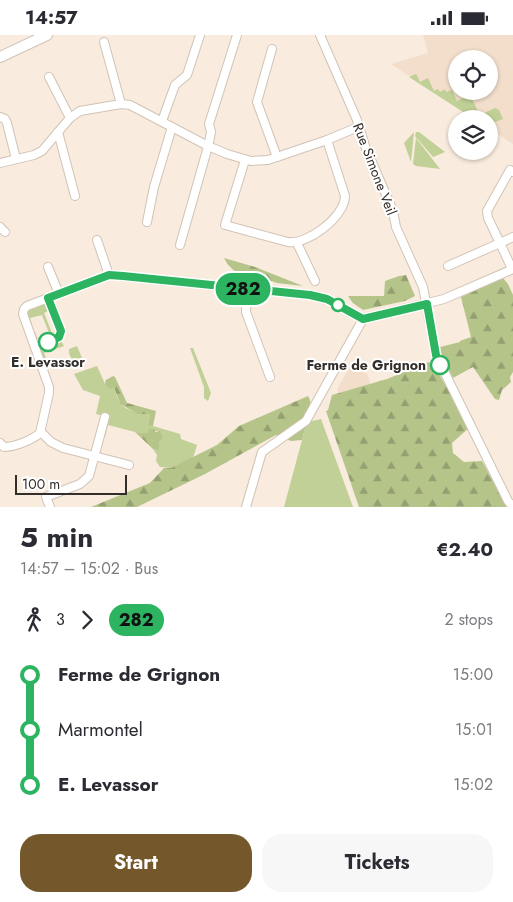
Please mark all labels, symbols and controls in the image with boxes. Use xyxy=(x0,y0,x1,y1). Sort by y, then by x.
text: 14:57 xyxy=(25,4,78,31)
map controls xyxy=(448,50,498,160)
button: locate xyxy=(448,50,498,100)
button: layers xyxy=(448,110,498,160)
street label: Rue Simone Veil xyxy=(348,120,402,218)
line badge: 282 xyxy=(214,273,272,305)
text: 282 xyxy=(226,276,260,302)
unlabelled marker xyxy=(331,298,345,312)
marker: E. Levassor xyxy=(38,332,58,352)
place label: E. Levassor xyxy=(11,352,85,372)
place label: Ferme de Grignon xyxy=(306,355,426,375)
marker: Ferme de Grignon xyxy=(430,355,450,375)
scale bar xyxy=(15,472,128,495)
text: 100 m xyxy=(22,474,60,494)
text: 5 min xyxy=(20,517,93,558)
text: €2.40 xyxy=(436,536,493,563)
text: 14:57 – 15:02 · Bus xyxy=(20,557,158,580)
icon: walk xyxy=(20,606,48,634)
icon: forward xyxy=(73,606,101,634)
text: 282 xyxy=(119,607,154,633)
text: 3 xyxy=(56,608,65,631)
text: 2 stops xyxy=(445,608,493,631)
text: Ferme de Grignon xyxy=(58,661,220,688)
text: 15:00 xyxy=(453,663,493,686)
text: Marmontel xyxy=(58,716,143,743)
text: 15:01 xyxy=(455,718,493,741)
text: E. Levassor xyxy=(58,771,159,798)
text: 15:02 xyxy=(453,773,493,796)
button: Start xyxy=(20,834,252,892)
button: Tickets xyxy=(262,834,493,892)

